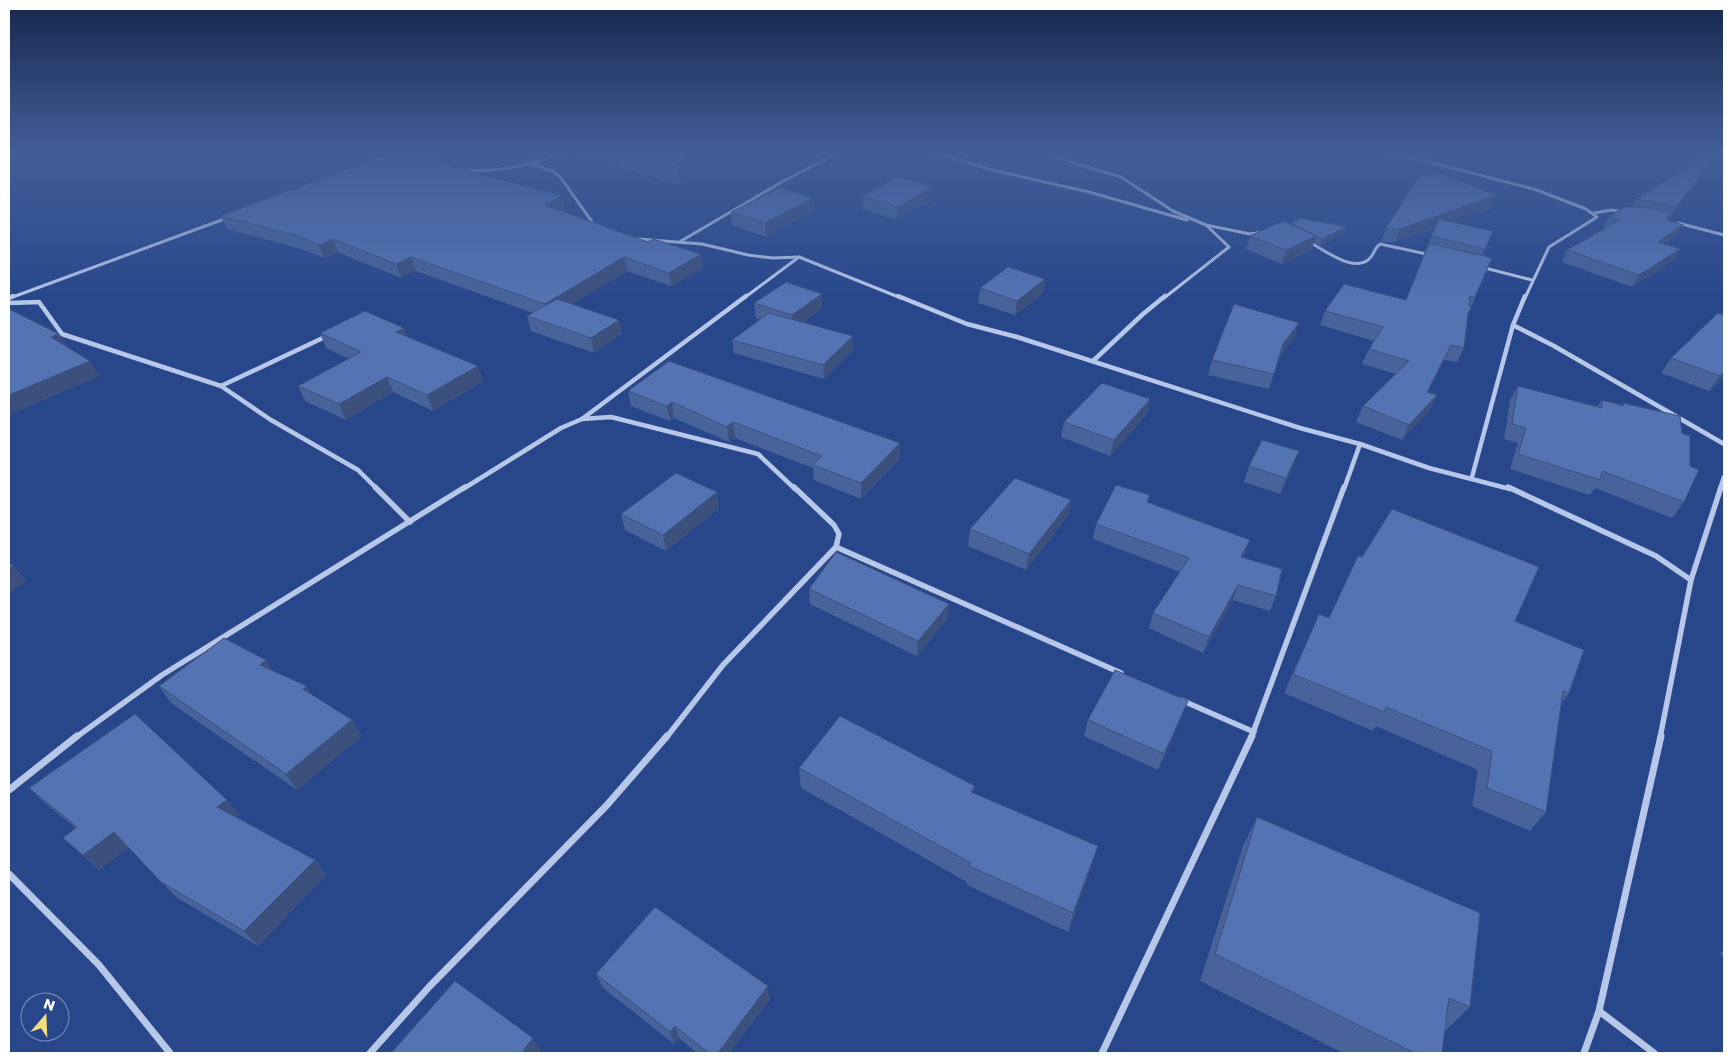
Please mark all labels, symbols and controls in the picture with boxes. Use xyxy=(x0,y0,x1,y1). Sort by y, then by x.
north arrow xyxy=(20,992,70,1042)
text: N xyxy=(41,994,57,1016)

